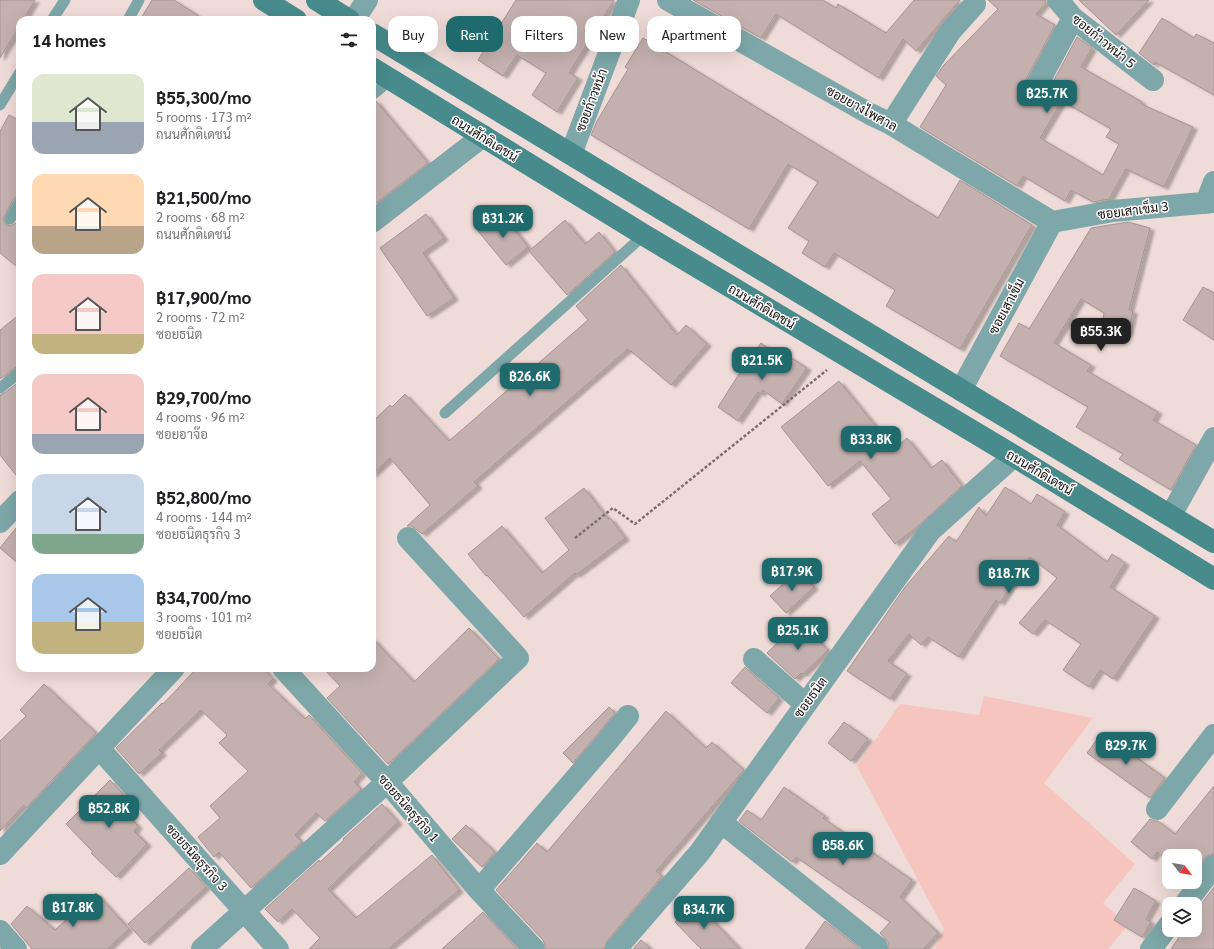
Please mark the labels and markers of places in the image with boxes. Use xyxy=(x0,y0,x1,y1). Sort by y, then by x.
pin: ฿25.7K xyxy=(1014,80,1080,114)
pin: ฿31.2K xyxy=(470,205,536,239)
pin: ฿55.3K xyxy=(1068,318,1134,352)
pin: ฿21.5K xyxy=(729,347,795,381)
pin: ฿26.6K xyxy=(497,363,563,397)
pin: ฿33.8K xyxy=(838,426,904,460)
pin: ฿17.9K xyxy=(759,558,825,592)
pin: ฿18.7K xyxy=(976,560,1042,594)
pin: ฿25.1K xyxy=(765,617,831,651)
pin: ฿29.7K xyxy=(1093,732,1159,766)
pin: ฿52.8K xyxy=(76,795,142,829)
pin: ฿58.6K xyxy=(810,832,876,866)
pin: ฿17.8K xyxy=(40,894,106,928)
pin: ฿34.7K xyxy=(671,896,737,930)

